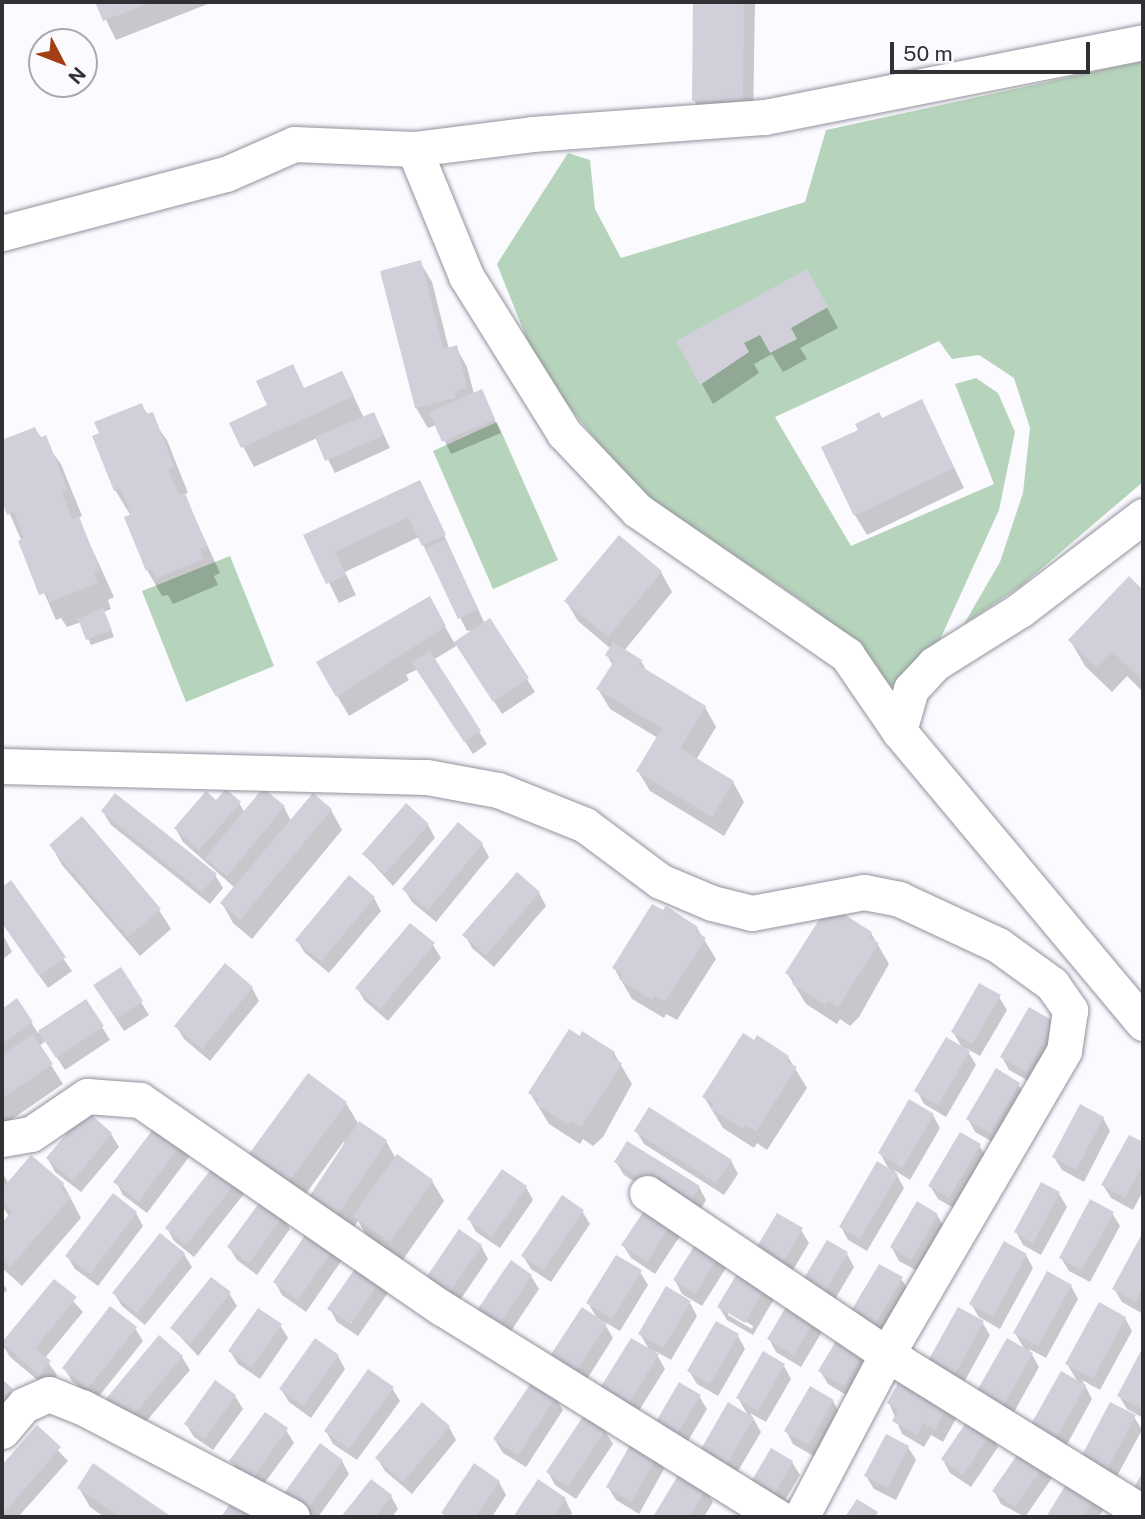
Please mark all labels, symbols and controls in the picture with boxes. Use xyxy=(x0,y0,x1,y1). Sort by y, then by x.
north arrow xyxy=(28,28,98,98)
scale bar xyxy=(893,28,1092,72)
text: 50 m xyxy=(903,41,953,66)
text: N xyxy=(64,63,90,89)

